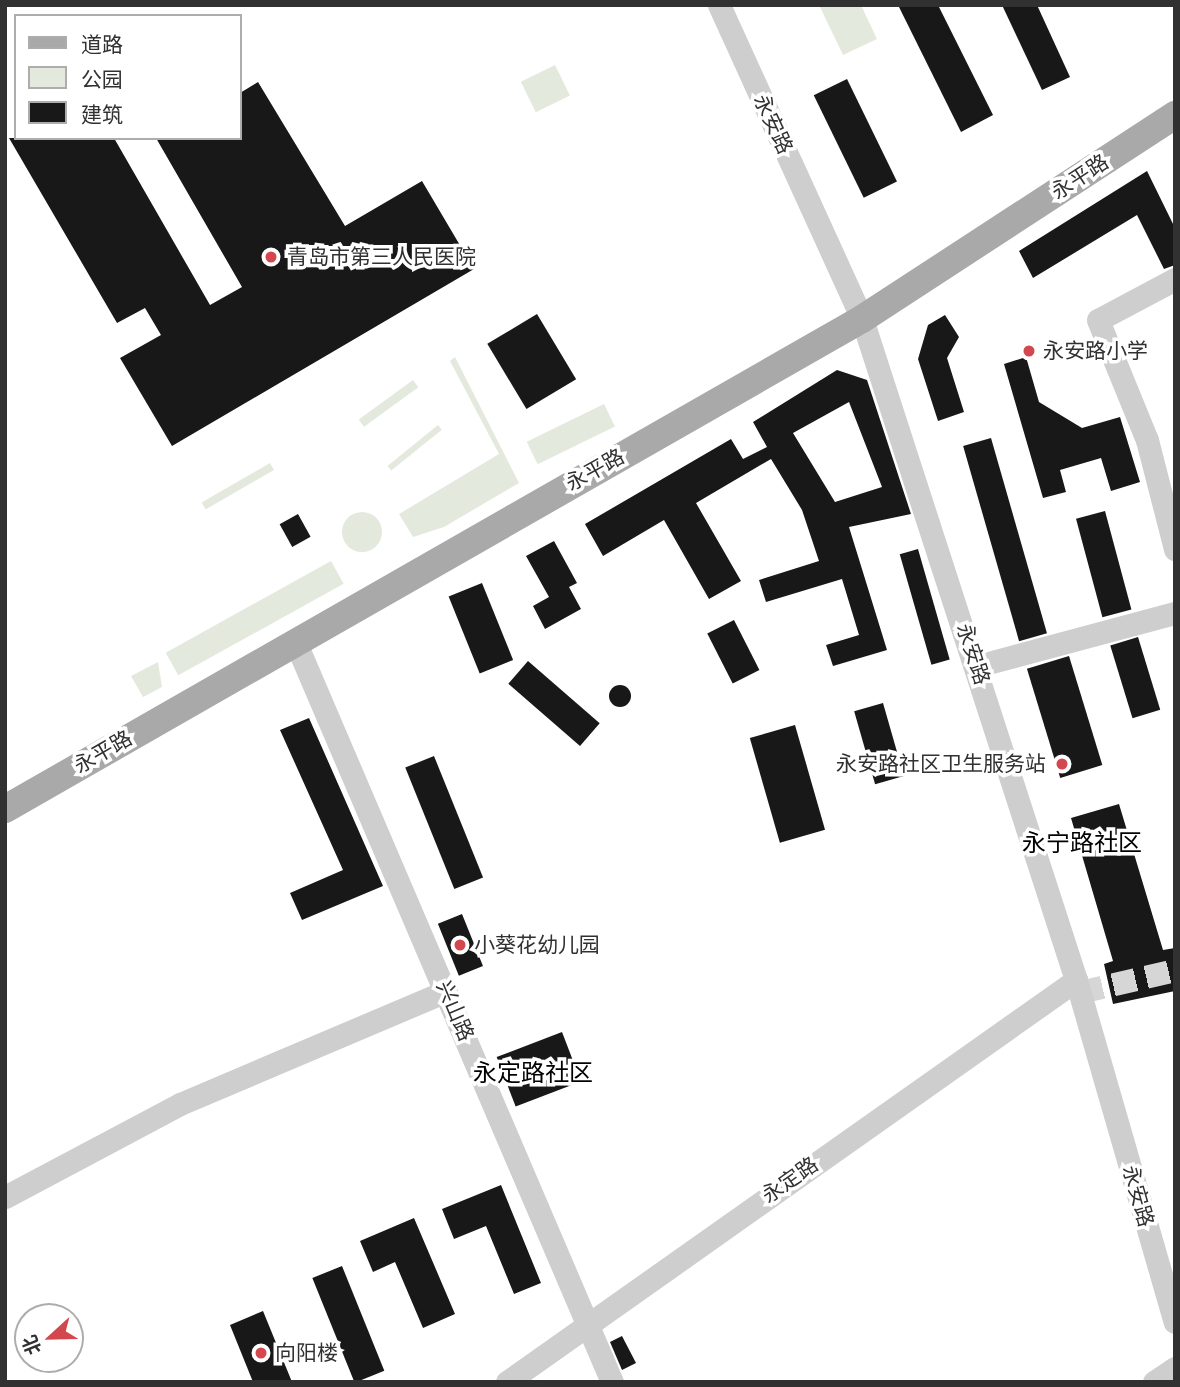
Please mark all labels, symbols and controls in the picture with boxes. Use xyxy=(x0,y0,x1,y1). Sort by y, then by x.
legend xyxy=(14,14,242,140)
text: 道路 xyxy=(81,32,123,57)
text: 公园 xyxy=(81,67,123,92)
street label: 永安路 xyxy=(748,90,798,158)
text: 建筑 xyxy=(81,102,123,127)
street label: 永平路 xyxy=(1047,149,1113,205)
place label: 青岛市第三人民医院 xyxy=(287,244,476,270)
marker: 青岛市第三人民医院 xyxy=(261,247,281,267)
place label: 永安路小学 xyxy=(1043,338,1148,364)
marker: 永安路小学 xyxy=(1021,343,1037,359)
street label: 永平路 xyxy=(561,444,629,496)
street label: 永安路 xyxy=(951,620,995,688)
street label: 永平路 xyxy=(69,725,137,779)
place label: 永安路社区卫生服务站 xyxy=(836,751,1046,777)
marker: 永安路社区卫生服务站 xyxy=(1052,754,1072,774)
district label: 永宁路社区 xyxy=(1022,829,1142,857)
place label: 小葵花幼儿园 xyxy=(474,932,600,958)
marker: 小葵花幼儿园 xyxy=(452,937,468,953)
street label: 兴山路 xyxy=(431,977,479,1045)
district label: 永定路社区 xyxy=(473,1059,593,1087)
street label: 永定路 xyxy=(757,1152,823,1208)
street label: 永安路 xyxy=(1117,1162,1159,1230)
north arrow xyxy=(14,1303,84,1373)
text: 北 xyxy=(18,1332,45,1358)
place label: 向阳楼 xyxy=(275,1340,338,1366)
marker: 向阳楼 xyxy=(253,1345,269,1361)

